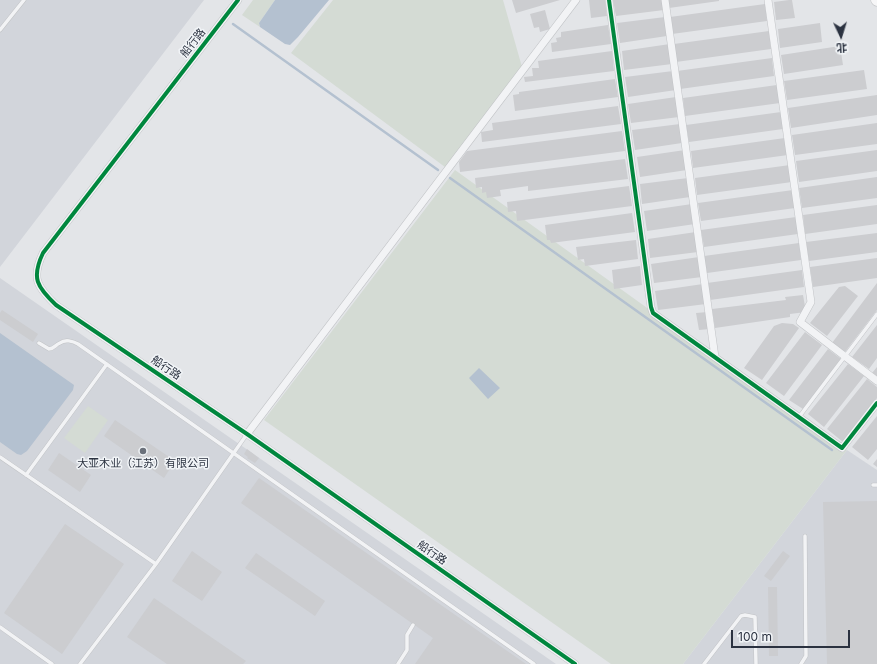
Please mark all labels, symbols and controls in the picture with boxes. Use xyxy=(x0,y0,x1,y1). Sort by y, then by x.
north arrow xyxy=(821,16,861,56)
street label: 船行路 xyxy=(178,26,208,60)
text: 北 xyxy=(836,41,848,55)
street label: 船行路 xyxy=(149,353,183,383)
marker: 大亚木业（江苏）有限公司 xyxy=(138,446,148,456)
place label: 大亚木业（江苏）有限公司 xyxy=(77,457,209,471)
street label: 船行路 xyxy=(415,538,449,568)
scale bar xyxy=(733,622,852,648)
text: 100 m xyxy=(738,629,772,644)

